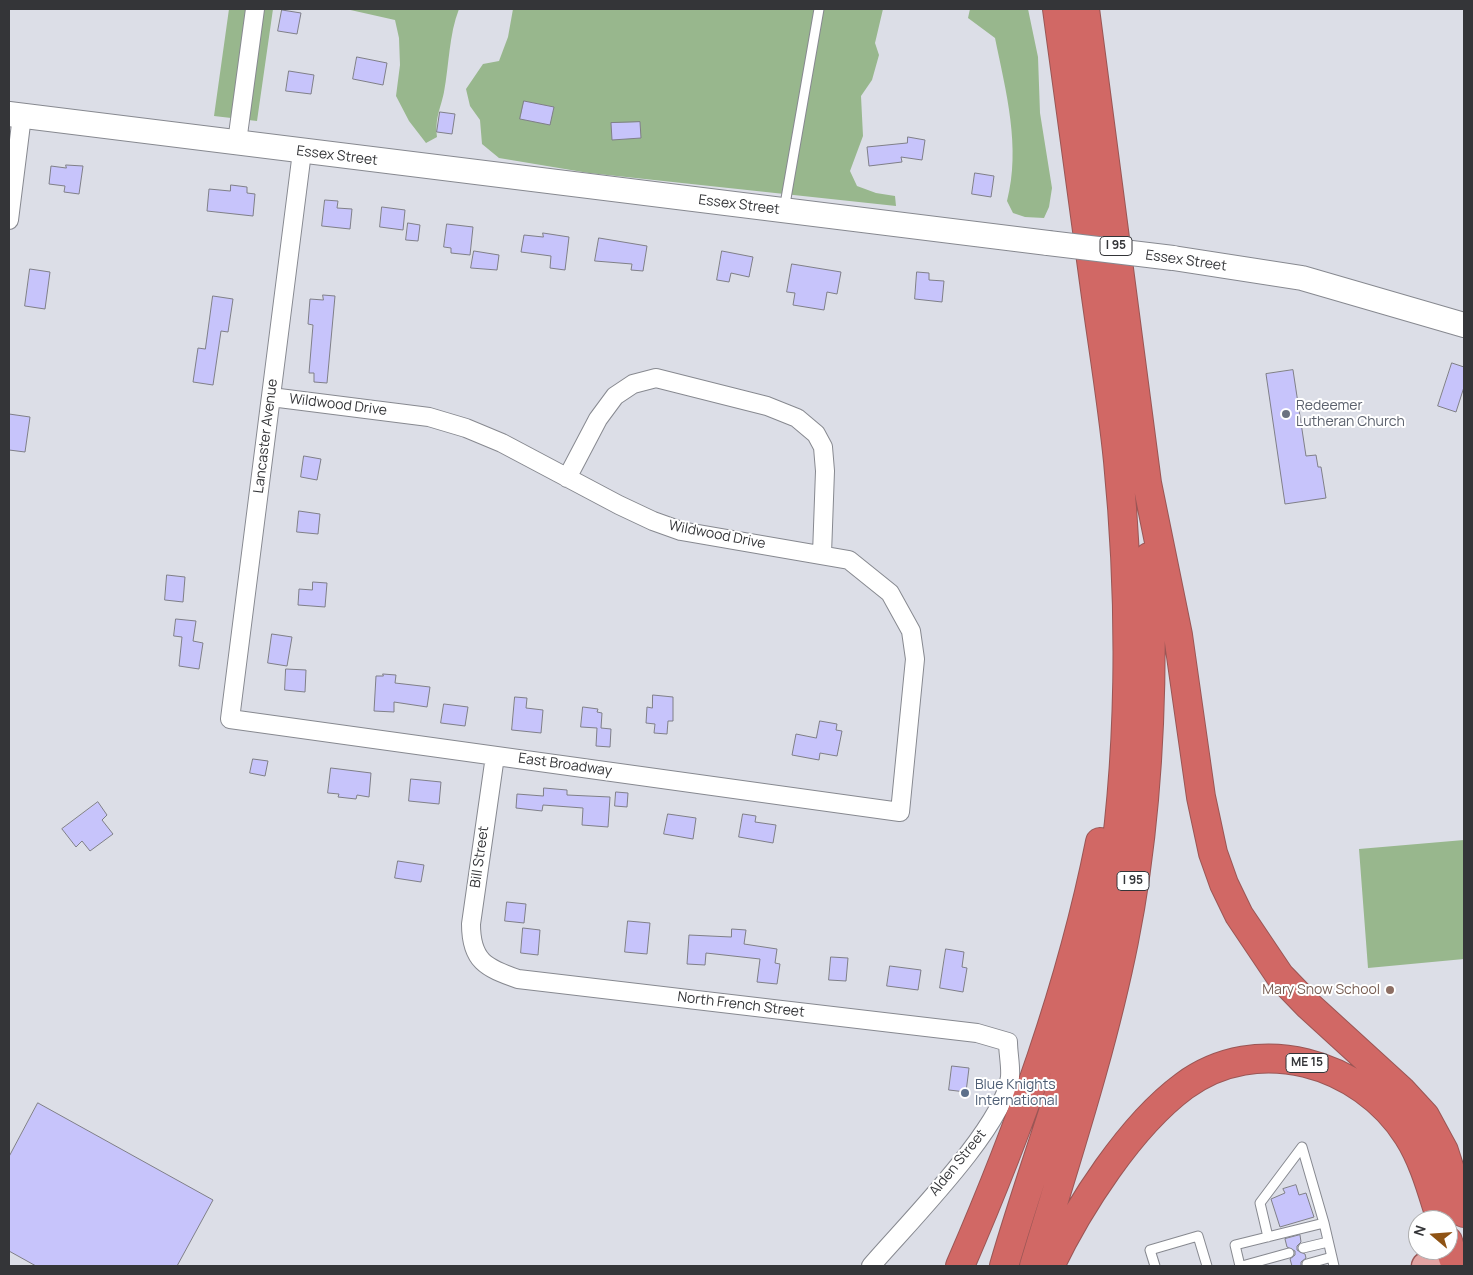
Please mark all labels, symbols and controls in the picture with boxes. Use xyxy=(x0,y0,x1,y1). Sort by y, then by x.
street label: Essex Street xyxy=(295,143,379,169)
street label: Essex Street xyxy=(697,192,781,218)
road number: I 95 xyxy=(1100,237,1132,256)
street label: Essex Street xyxy=(1144,247,1228,275)
street label: Lancaster Avenue xyxy=(251,378,281,494)
street label: Wildwood Drive xyxy=(288,391,388,419)
place label: Redeemer Lutheran Church xyxy=(1296,398,1405,431)
marker: Redeemer Lutheran Church xyxy=(1280,408,1292,420)
street label: Wildwood Drive xyxy=(667,517,767,553)
street label: East Broadway xyxy=(517,750,613,780)
street label: Bill Street xyxy=(467,825,493,889)
road number: I 95 xyxy=(1117,871,1149,890)
place label: Mary Snow School xyxy=(1262,982,1380,998)
marker: Mary Snow School xyxy=(1384,984,1396,996)
street label: North French Street xyxy=(677,989,805,1021)
road number: ME 15 xyxy=(1286,1054,1328,1072)
place label: Blue Knights International xyxy=(975,1077,1058,1110)
marker: Blue Knights International xyxy=(959,1087,971,1099)
street label: Alden Street xyxy=(926,1126,990,1200)
north arrow xyxy=(1408,1210,1458,1260)
text: N xyxy=(1409,1223,1430,1238)

